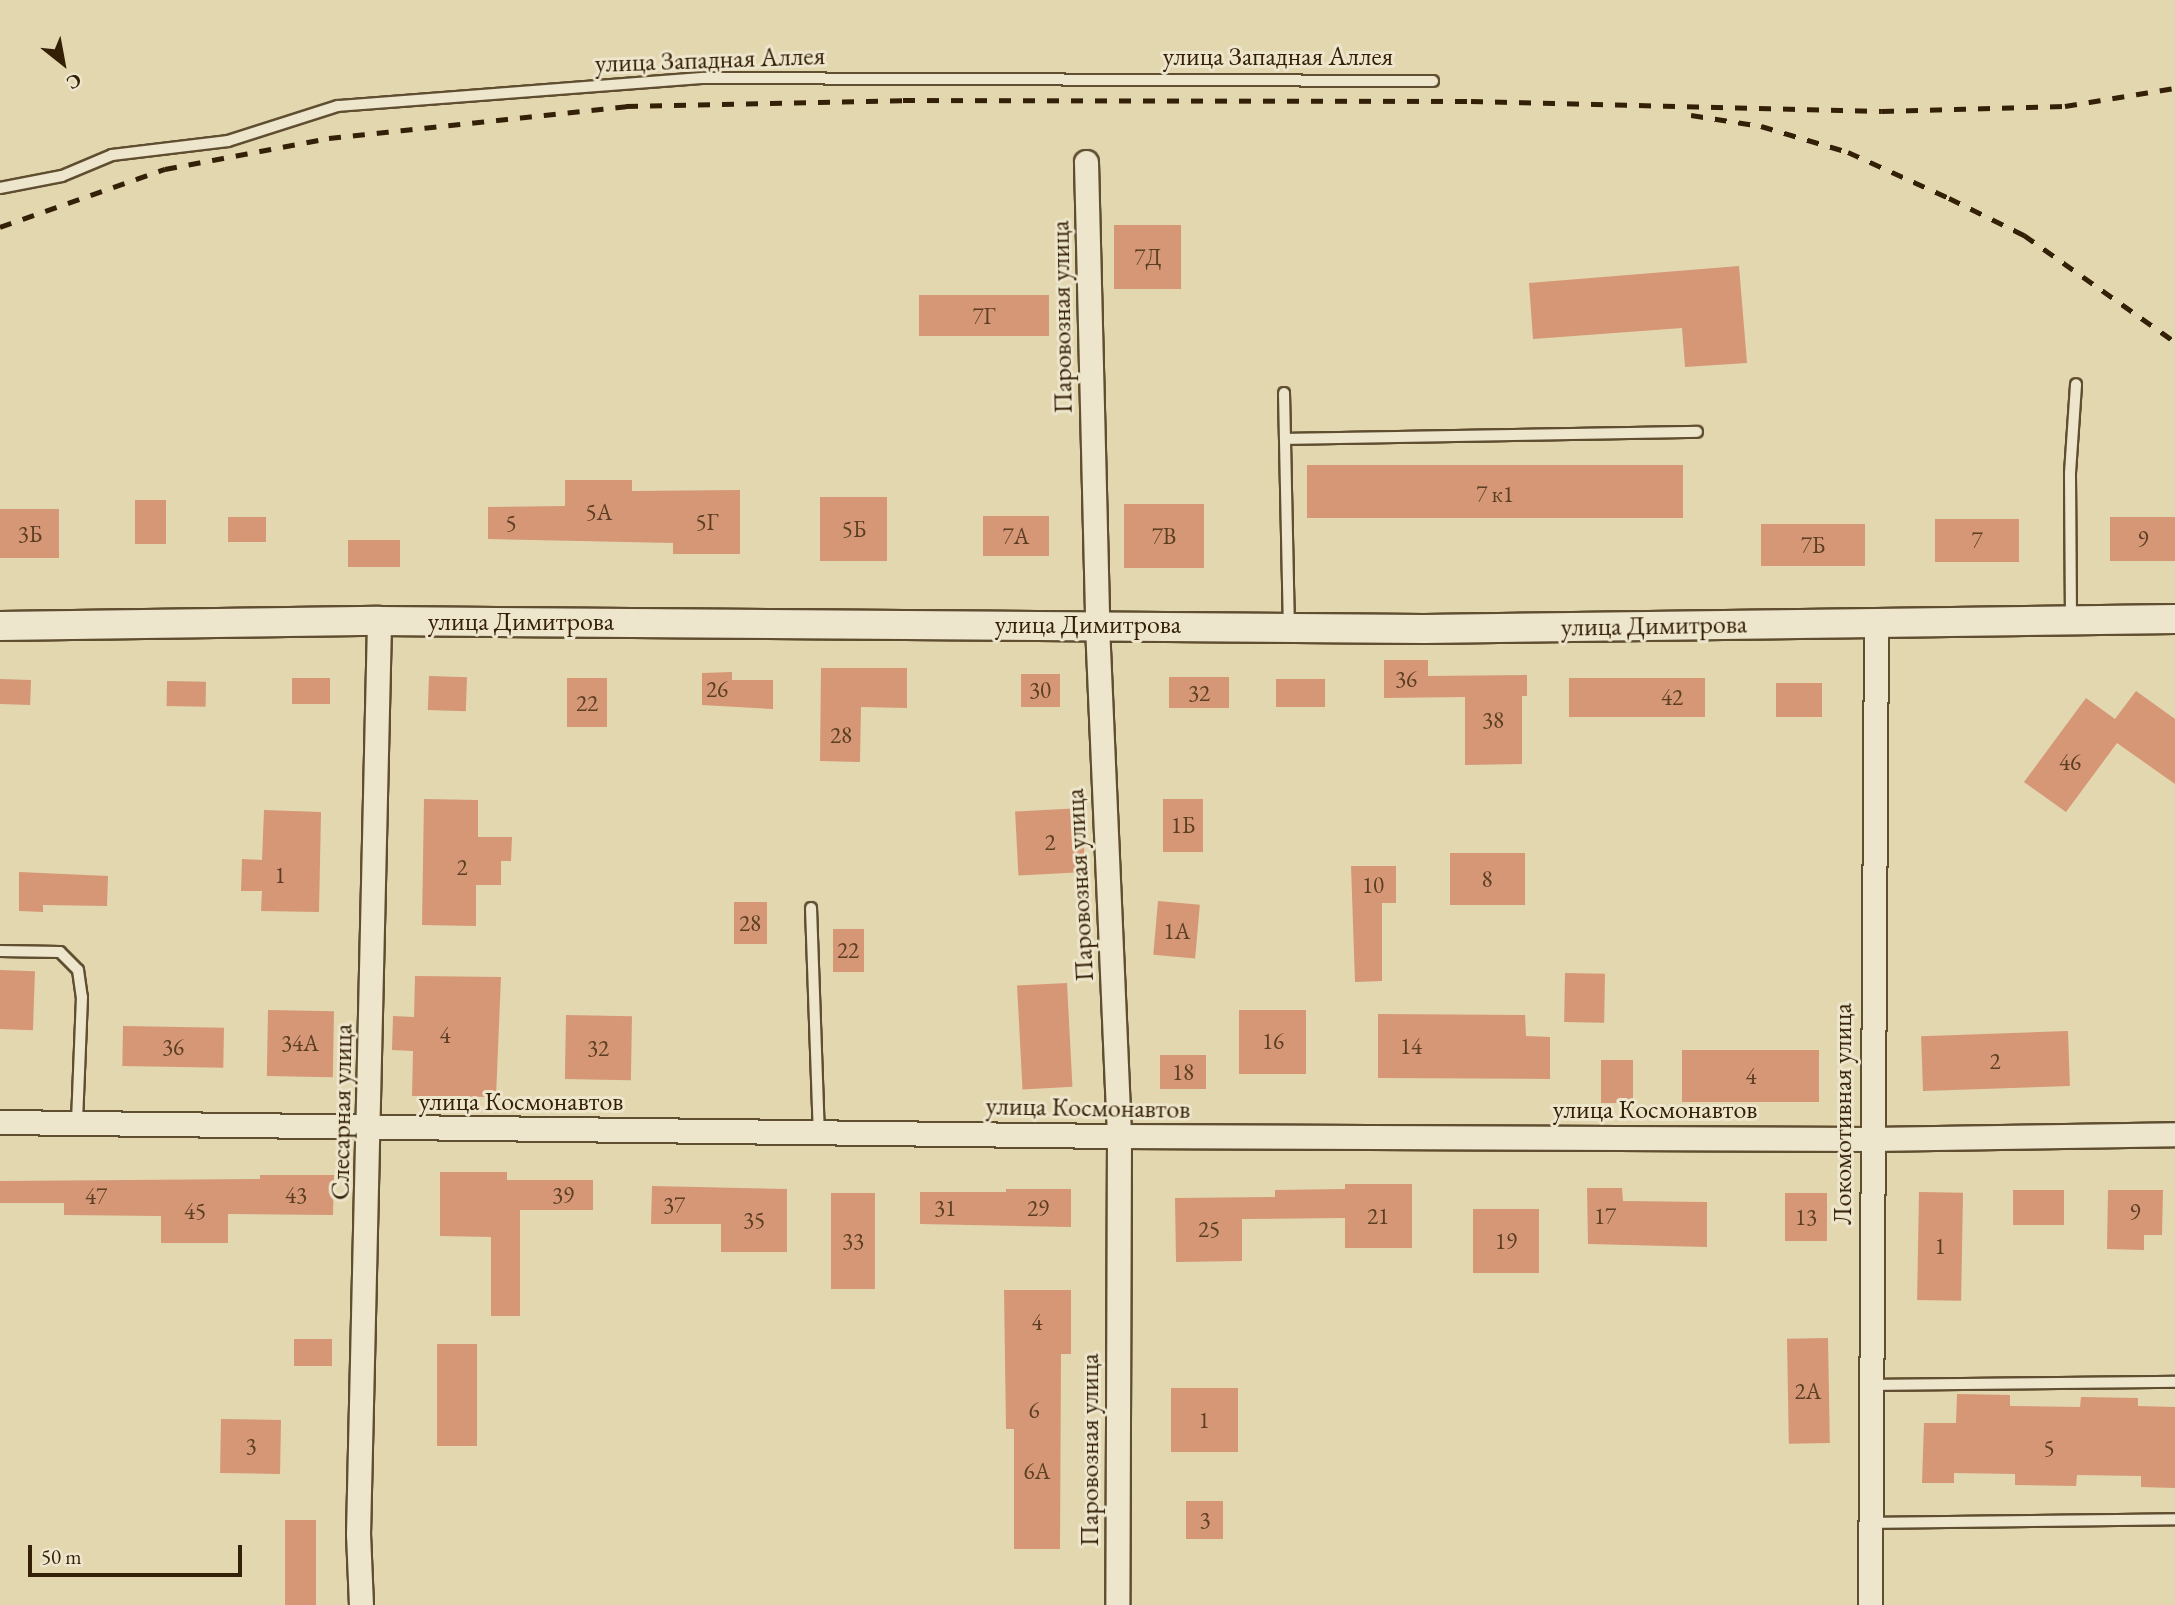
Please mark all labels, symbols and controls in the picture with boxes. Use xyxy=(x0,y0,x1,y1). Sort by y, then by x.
north arrow xyxy=(28,28,98,98)
street label: улица Западная Аллея xyxy=(594,40,826,80)
street label: улица Западная Аллея xyxy=(1163,41,1393,73)
text: С xyxy=(62,67,86,96)
street label: Паровозная улица xyxy=(1045,220,1079,414)
house number: 7Д xyxy=(1134,243,1162,271)
house number: 7Г xyxy=(973,302,995,330)
house number: 7 к1 xyxy=(1476,480,1514,508)
house number: 5А xyxy=(586,498,612,526)
house number: 5Г xyxy=(696,508,718,536)
house number: 5 xyxy=(505,509,517,537)
house number: 5Б xyxy=(842,515,866,543)
house number: 3Б xyxy=(18,520,42,548)
house number: 7А xyxy=(1003,522,1029,550)
house number: 7В xyxy=(1152,522,1176,550)
house number: 9 xyxy=(2137,525,2149,553)
house number: 7 xyxy=(1971,526,1983,554)
house number: 7Б xyxy=(1801,531,1825,559)
street label: улица Димитрова xyxy=(428,606,614,638)
street label: улица Димитрова xyxy=(995,609,1181,641)
street label: улица Димитрова xyxy=(1561,609,1747,643)
house number: 36 xyxy=(1395,665,1417,693)
house number: 26 xyxy=(706,675,728,703)
house number: 30 xyxy=(1029,676,1051,704)
house number: 32 xyxy=(1188,679,1210,707)
house number: 42 xyxy=(1661,683,1683,711)
house number: 22 xyxy=(576,689,598,717)
house number: 38 xyxy=(1482,706,1504,734)
house number: 28 xyxy=(830,721,852,749)
house number: 46 xyxy=(2059,748,2081,776)
street label: Паровозная улица xyxy=(1059,788,1101,982)
house number: 1Б xyxy=(1171,811,1195,839)
house number: 2 xyxy=(1044,828,1056,856)
house number: 2 xyxy=(456,853,468,881)
house number: 1 xyxy=(274,861,286,889)
house number: 8 xyxy=(1481,865,1493,893)
house number: 10 xyxy=(1362,871,1384,899)
house number: 28 xyxy=(739,909,761,937)
house number: 1А xyxy=(1164,917,1190,945)
house number: 22 xyxy=(837,936,859,964)
street label: Локомотивная улица xyxy=(1827,1003,1859,1225)
house number: 4 xyxy=(439,1021,451,1049)
street label: Слесарная улица xyxy=(325,1024,359,1200)
house number: 16 xyxy=(1262,1027,1284,1055)
house number: 34А xyxy=(281,1029,319,1057)
house number: 14 xyxy=(1400,1032,1422,1060)
house number: 36 xyxy=(162,1033,184,1061)
house number: 32 xyxy=(587,1034,609,1062)
house number: 2 xyxy=(1989,1047,2001,1075)
house number: 18 xyxy=(1172,1058,1194,1086)
house number: 4 xyxy=(1745,1062,1757,1090)
street label: улица Космонавтов xyxy=(419,1086,623,1118)
street label: улица Космонавтов xyxy=(985,1091,1191,1125)
street label: улица Космонавтов xyxy=(1553,1094,1757,1126)
house number: 43 xyxy=(285,1181,307,1209)
house number: 39 xyxy=(552,1181,574,1209)
house number: 47 xyxy=(85,1182,107,1210)
house number: 37 xyxy=(663,1191,685,1219)
house number: 31 xyxy=(934,1194,956,1222)
house number: 29 xyxy=(1027,1194,1049,1222)
house number: 45 xyxy=(184,1197,206,1225)
house number: 9 xyxy=(2129,1198,2141,1226)
house number: 21 xyxy=(1367,1202,1389,1230)
house number: 17 xyxy=(1594,1202,1616,1230)
house number: 13 xyxy=(1795,1203,1817,1231)
house number: 35 xyxy=(743,1206,765,1234)
house number: 25 xyxy=(1198,1215,1220,1243)
house number: 33 xyxy=(842,1227,864,1255)
house number: 19 xyxy=(1495,1227,1517,1255)
house number: 1 xyxy=(1934,1232,1946,1260)
house number: 4 xyxy=(1031,1308,1043,1336)
street label: Паровозная улица xyxy=(1074,1353,1106,1547)
house number: 2А xyxy=(1795,1377,1821,1405)
house number: 6 xyxy=(1028,1396,1040,1424)
house number: 1 xyxy=(1198,1406,1210,1434)
house number: 3 xyxy=(245,1432,257,1460)
house number: 5 xyxy=(2043,1434,2055,1462)
house number: 6А xyxy=(1024,1457,1050,1485)
house number: 3 xyxy=(1199,1506,1211,1534)
scale bar xyxy=(32,1532,245,1576)
text: 50 m xyxy=(41,1543,82,1570)

